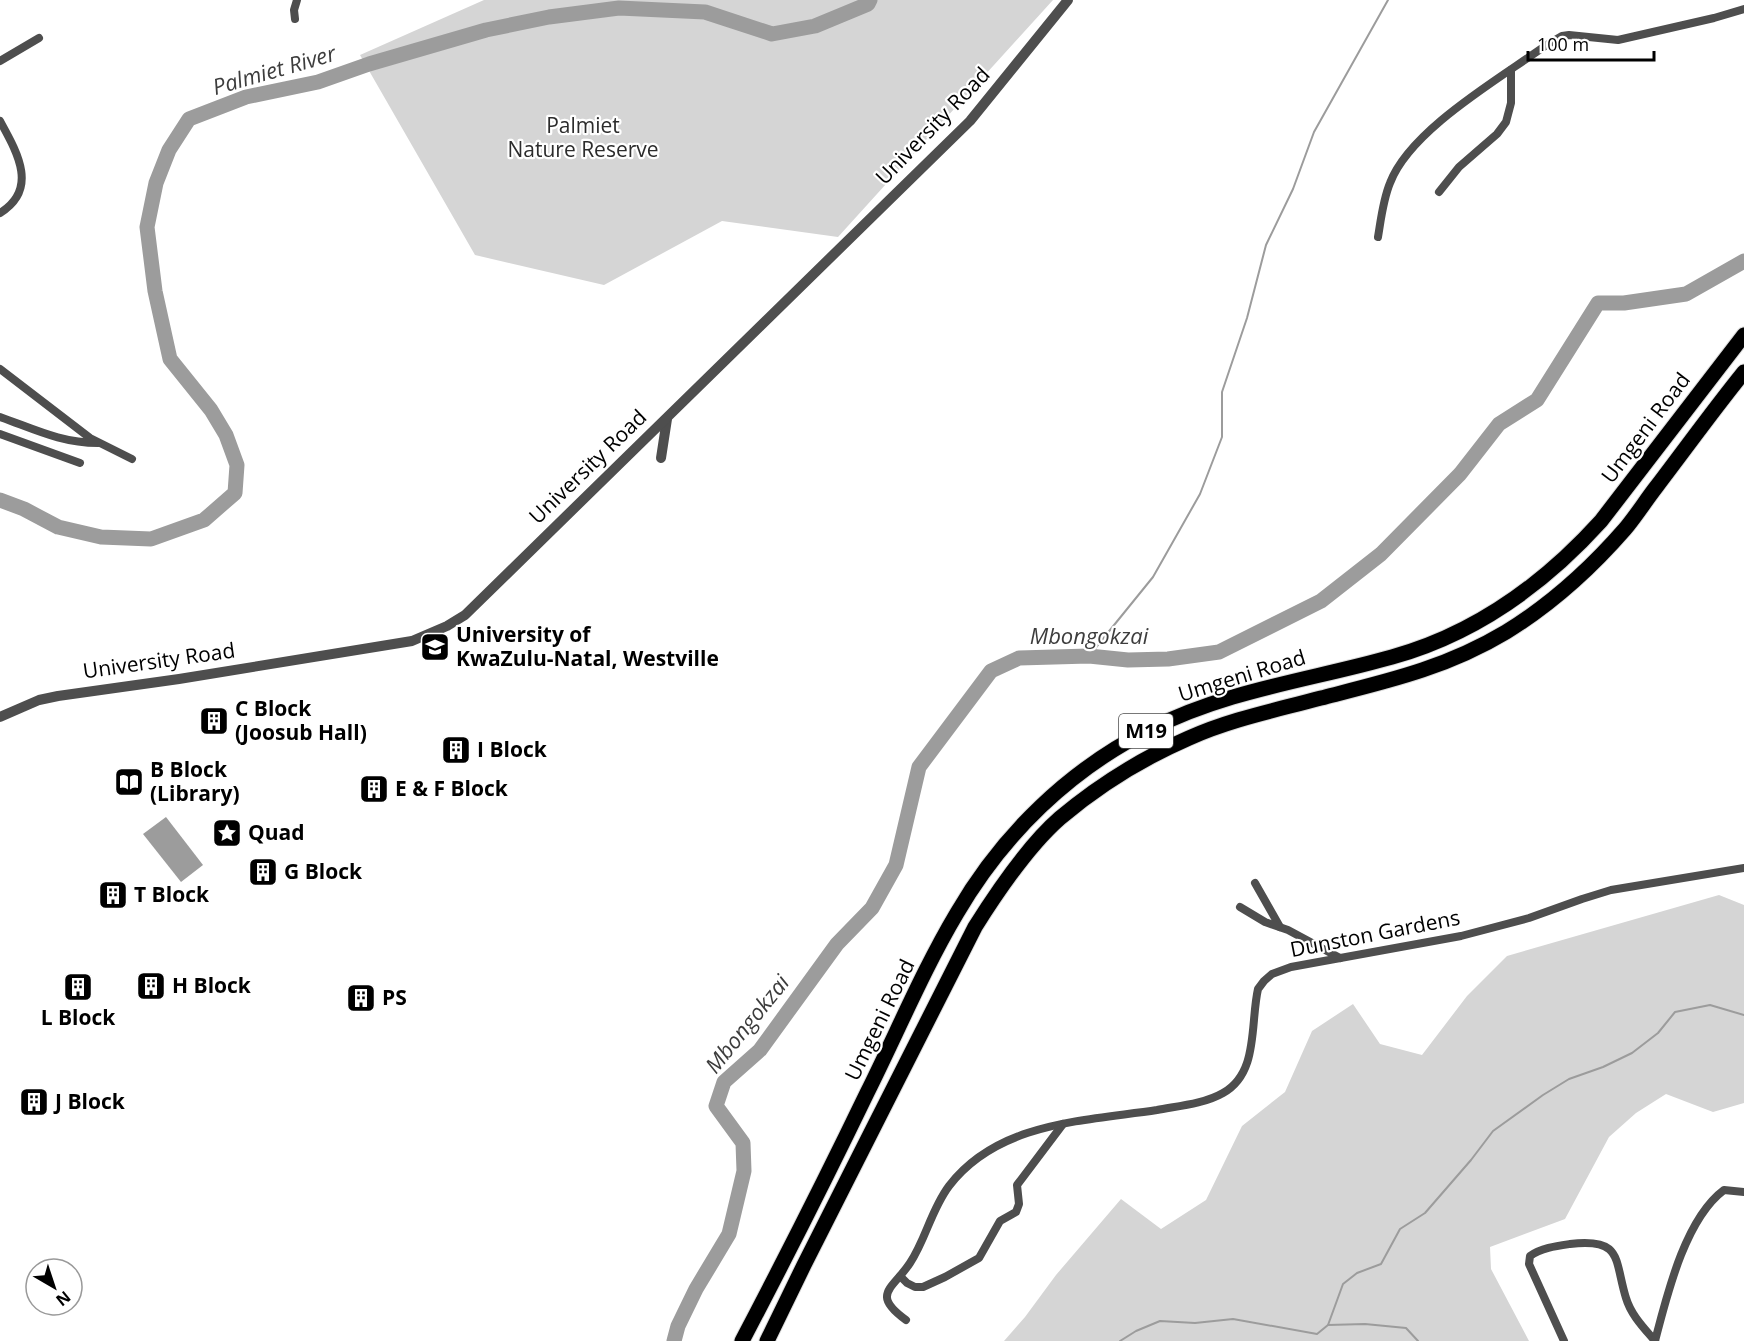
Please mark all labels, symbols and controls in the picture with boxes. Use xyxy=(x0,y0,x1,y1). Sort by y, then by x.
scale bar xyxy=(1528,24,1654,62)
text: 100 m xyxy=(1537,32,1589,56)
water label: Palmiet River xyxy=(209,37,340,101)
street label: University Road xyxy=(869,60,996,190)
park label: Palmiet Nature Reserve xyxy=(507,111,659,163)
street label: Umgeni Road xyxy=(1594,366,1696,488)
street label: University Road xyxy=(522,403,652,530)
place label: University of KwaZulu-Natal, Westville xyxy=(456,620,719,672)
water label: Mbongokzai xyxy=(1030,620,1149,650)
school or university icon: University of KwaZulu-Natal, Westville xyxy=(419,631,451,663)
street label: University Road xyxy=(81,635,237,685)
street label: Umgeni Road xyxy=(1175,642,1309,708)
place label: C Block (Joosub Hall) xyxy=(235,694,367,746)
building icon: C Block (Joosub Hall) xyxy=(198,705,230,737)
road number: M19 xyxy=(1119,714,1173,748)
building icon: I Block xyxy=(440,734,472,766)
place label: I Block xyxy=(477,735,548,763)
place label: B Block (Library) xyxy=(150,755,240,807)
library icon: B Block (Library) xyxy=(113,766,145,798)
building icon: E & F Block xyxy=(358,773,390,805)
place label: E & F Block xyxy=(395,774,509,802)
place icon: Quad xyxy=(211,817,243,849)
place label: Quad xyxy=(248,818,305,846)
building icon: G Block xyxy=(247,856,279,888)
place label: G Block xyxy=(284,857,363,885)
building icon: T Block xyxy=(97,879,129,911)
place label: T Block xyxy=(134,880,210,908)
street label: Dunston Gardens xyxy=(1287,903,1462,963)
street label: Umgeni Road xyxy=(838,954,921,1085)
water label: Mbongokzai xyxy=(697,968,795,1079)
building icon: H Block xyxy=(135,970,167,1002)
building icon: L Block xyxy=(62,971,94,1003)
place label: H Block xyxy=(172,971,252,999)
building icon: PS xyxy=(345,982,377,1014)
place label: PS xyxy=(382,983,407,1011)
place label: L Block xyxy=(41,1003,116,1031)
building icon: J Block xyxy=(18,1086,50,1118)
place label: J Block xyxy=(53,1087,126,1115)
north arrow xyxy=(24,1257,84,1317)
text: N xyxy=(51,1286,75,1311)

